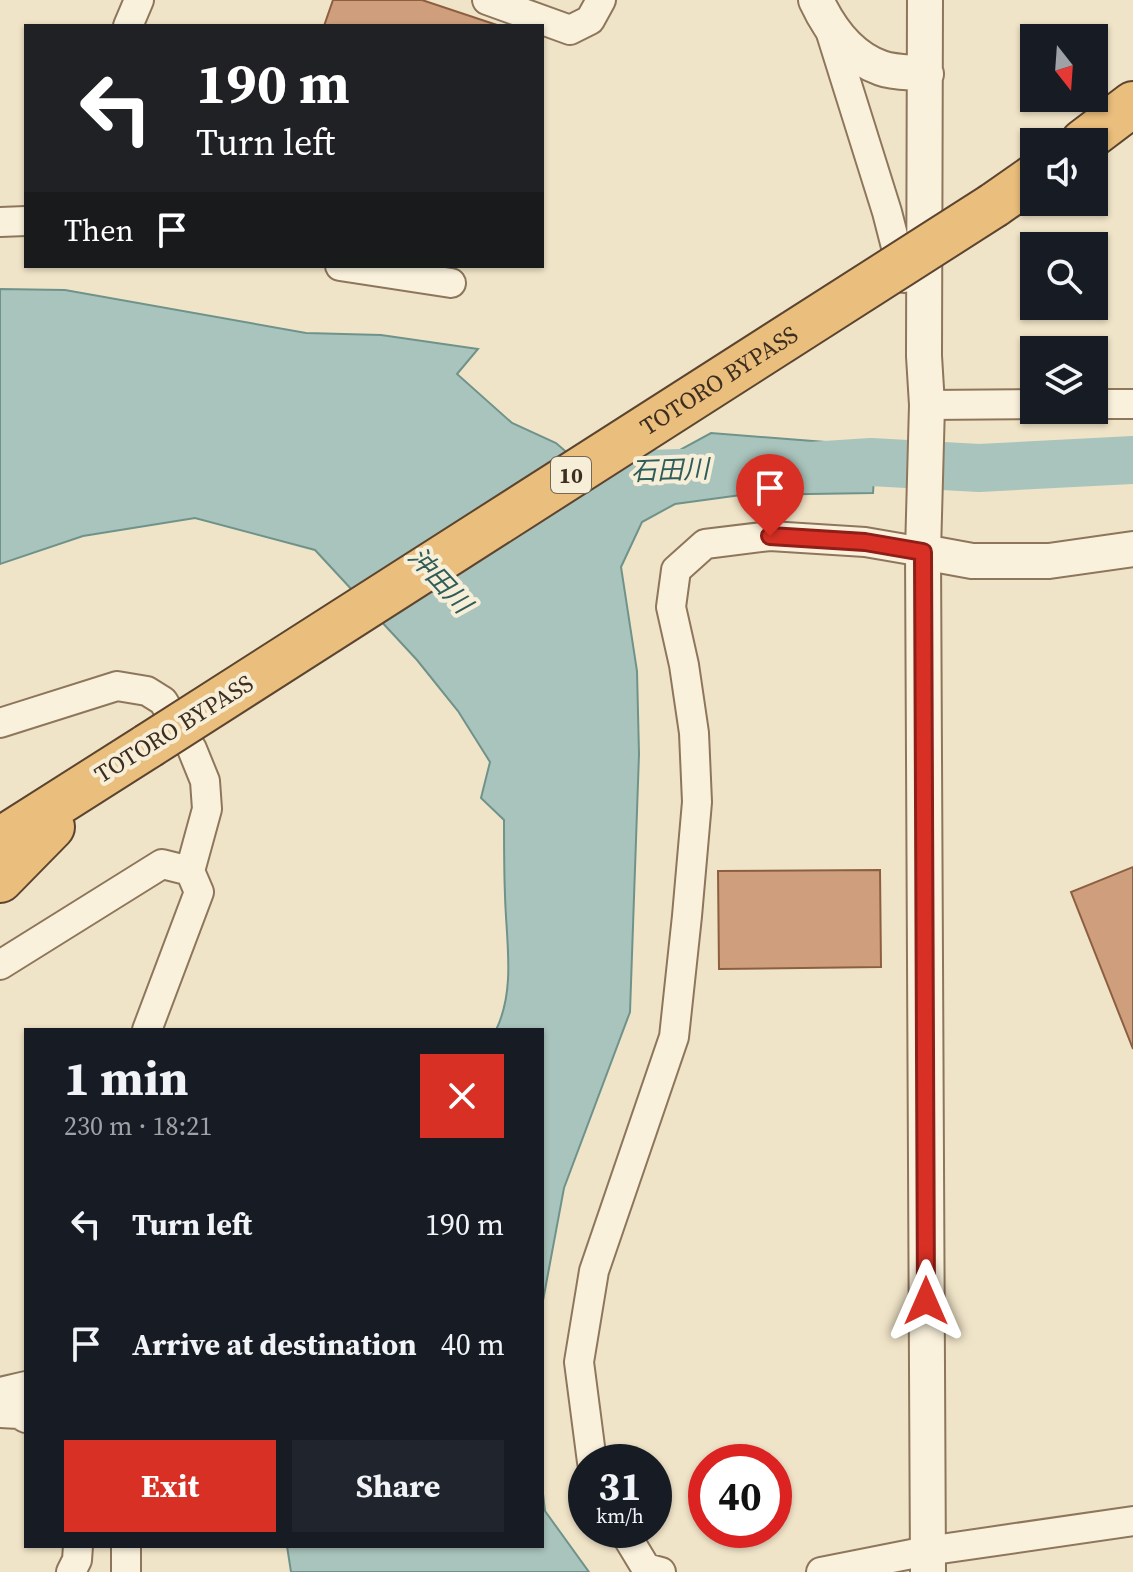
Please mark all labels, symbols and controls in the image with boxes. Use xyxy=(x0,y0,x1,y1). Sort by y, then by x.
north arrow xyxy=(1020,24,1108,112)
map controls xyxy=(1020,24,1108,424)
text: 190 m xyxy=(196,45,350,122)
icon: left xyxy=(64,56,168,160)
text: Turn left xyxy=(196,118,335,167)
button: sound xyxy=(1020,128,1108,216)
icon: arrive xyxy=(150,208,194,252)
text: Then xyxy=(64,210,134,251)
button: search xyxy=(1020,232,1108,320)
street label: TOTORO BYPASS xyxy=(634,318,804,443)
button: layers xyxy=(1020,336,1108,424)
water label: 石田川 xyxy=(630,451,713,489)
pin xyxy=(736,454,804,536)
road number: 10 xyxy=(551,457,591,493)
icon: arrive xyxy=(748,466,792,510)
water label: 沖田川 xyxy=(400,539,482,623)
street label: TOTORO BYPASS xyxy=(88,667,259,791)
text: 1 min xyxy=(64,1045,189,1111)
button: close xyxy=(420,1054,504,1138)
text: 230 m · 18:21 xyxy=(64,1108,212,1144)
icon: left xyxy=(64,1202,108,1246)
text: Turn left xyxy=(132,1204,252,1245)
text: 190 m xyxy=(425,1204,504,1245)
position arrow xyxy=(884,1259,968,1343)
icon: arrive xyxy=(64,1322,108,1366)
text: Arrive at destination xyxy=(132,1324,417,1365)
text: 40 m xyxy=(441,1324,505,1365)
button: Exit xyxy=(64,1440,276,1532)
button: Share xyxy=(292,1440,504,1532)
speed limit sign: 40 xyxy=(688,1444,792,1548)
text: 31 xyxy=(598,1459,642,1513)
text: km/h xyxy=(596,1502,644,1530)

